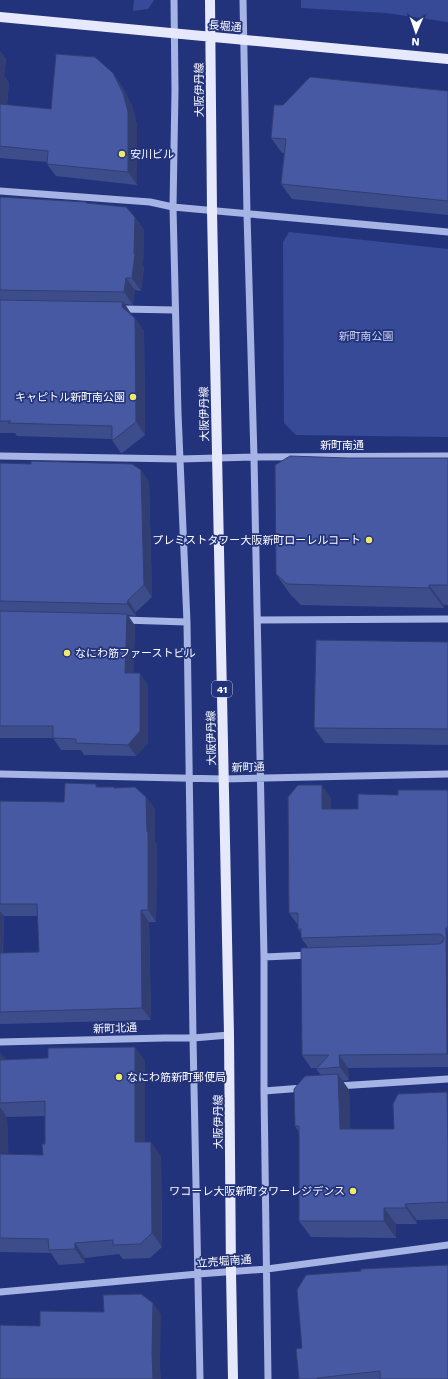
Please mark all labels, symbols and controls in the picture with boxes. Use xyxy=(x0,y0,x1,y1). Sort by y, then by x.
north arrow xyxy=(396,12,436,52)
street label: 長堀通 xyxy=(208,19,242,34)
text: N xyxy=(411,35,420,48)
street label: 大阪伊丹線 xyxy=(193,63,206,118)
place label: 安川ビル xyxy=(130,148,174,161)
marker: 安川ビル xyxy=(117,149,127,159)
park label: 新町南公園 xyxy=(339,330,394,343)
street label: 大阪伊丹線 xyxy=(198,386,211,442)
place label: キャピトル新町南公園 xyxy=(15,391,125,404)
marker: キャピトル新町南公園 xyxy=(128,392,138,402)
street label: 新町南通 xyxy=(320,439,364,452)
place label: プレミストタワー大阪新町ローレルコート xyxy=(152,534,361,547)
marker: プレミストタワー大阪新町ローレルコート xyxy=(364,535,374,545)
place label: なにわ筋ファーストビル xyxy=(75,647,195,660)
marker: なにわ筋ファーストビル xyxy=(62,648,72,658)
road number: 41 xyxy=(212,681,232,697)
street label: 大阪伊丹線 xyxy=(205,710,218,766)
street label: 新町通 xyxy=(231,760,265,775)
street label: 新町北通 xyxy=(93,1021,137,1036)
place label: なにわ筋新町郵便局 xyxy=(127,1071,226,1084)
marker: なにわ筋新町郵便局 xyxy=(114,1072,124,1082)
street label: 大阪伊丹線 xyxy=(212,1095,225,1150)
place label: ワコーレ大阪新町タワーレジデンス xyxy=(169,1185,345,1198)
marker: ワコーレ大阪新町タワーレジデンス xyxy=(348,1186,358,1196)
street label: 立売堀南通 xyxy=(196,1253,252,1270)

